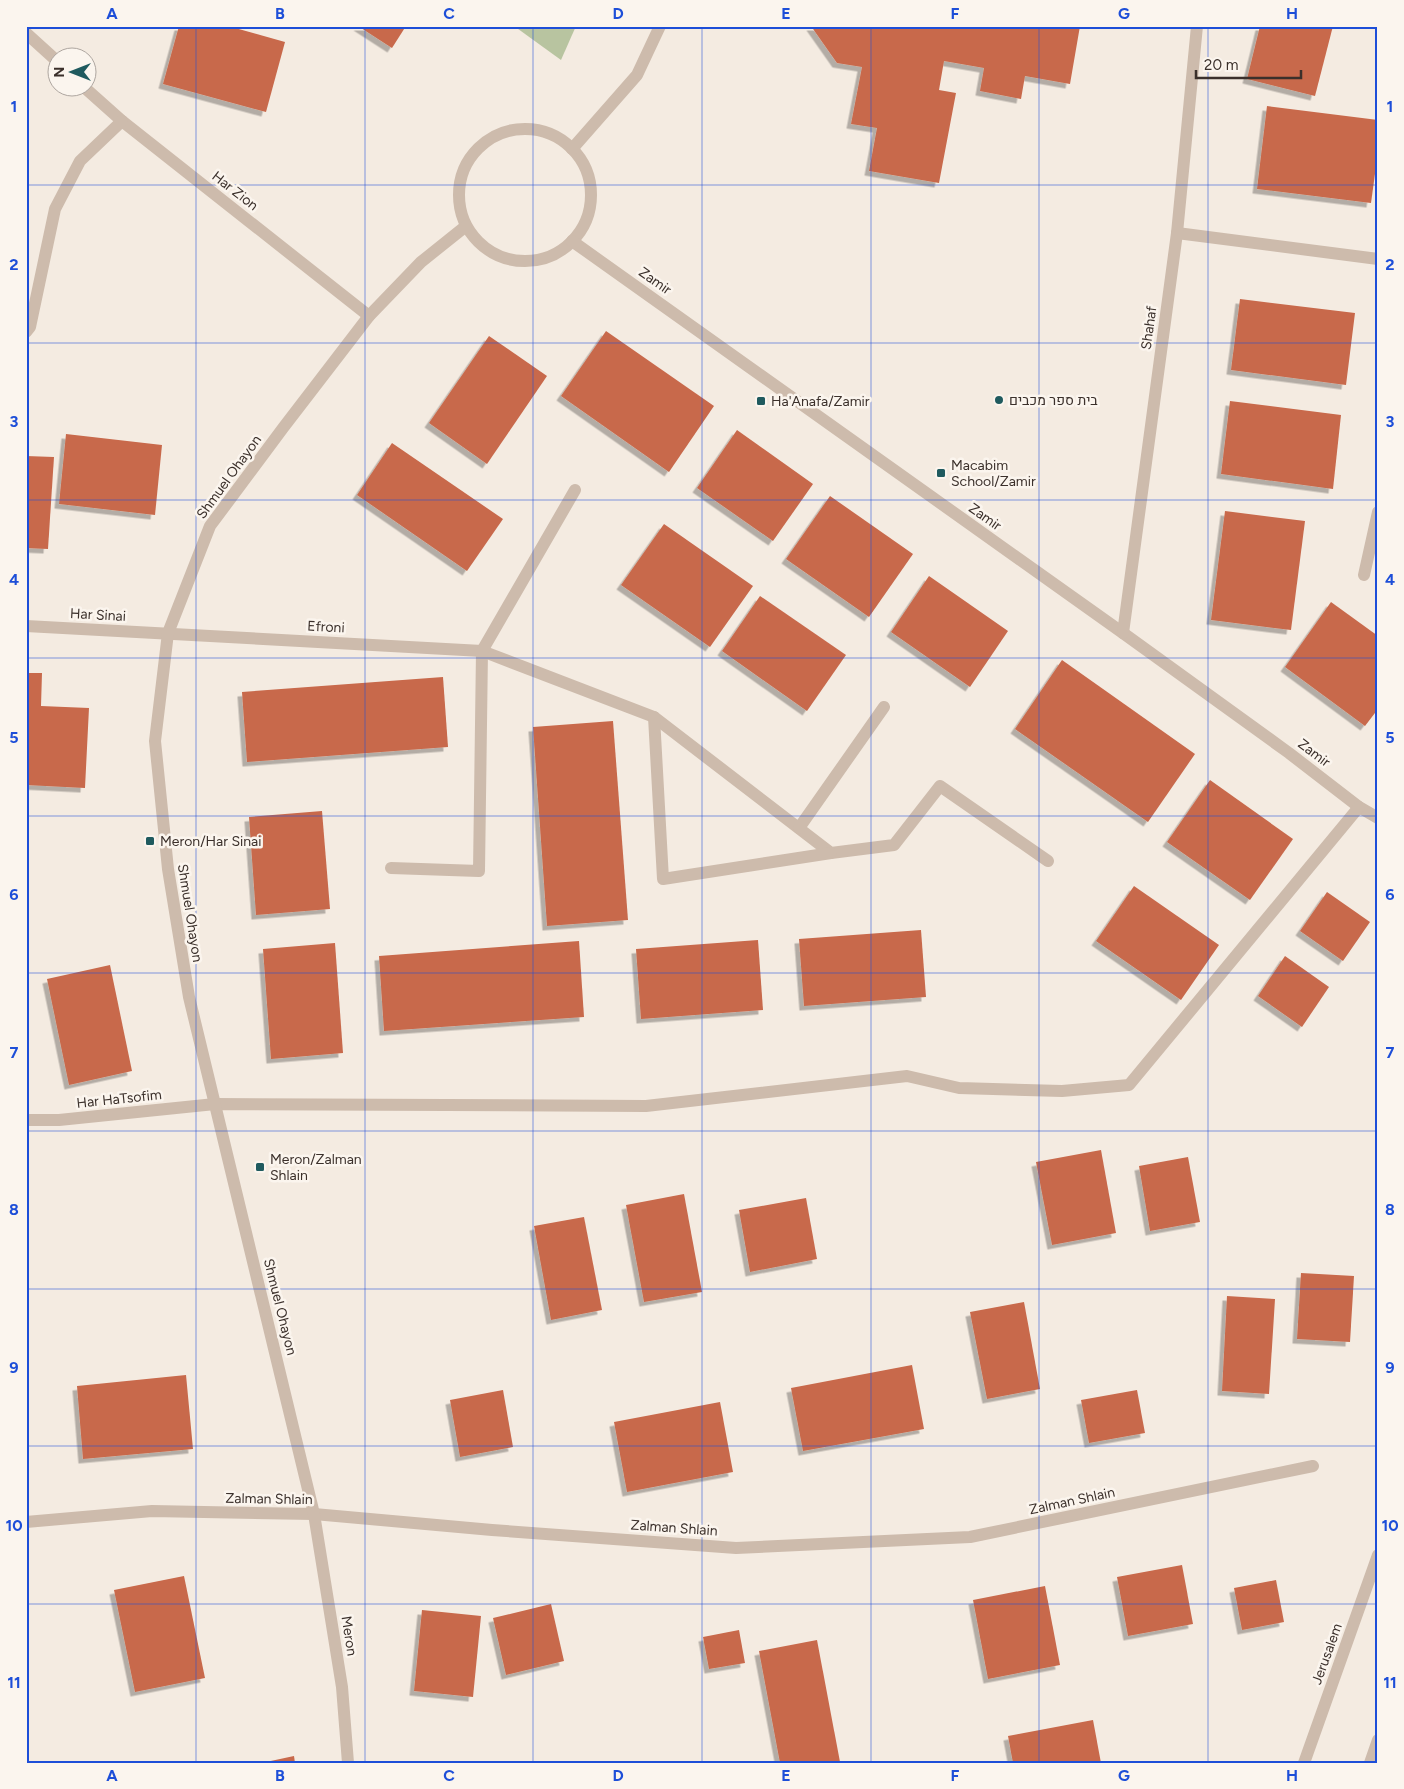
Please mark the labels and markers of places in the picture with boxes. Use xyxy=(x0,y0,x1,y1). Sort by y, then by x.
place label: בית ספר מכבים xyxy=(1009,392,1098,409)
place label: Ha'Anafa/Zamir xyxy=(771,393,870,410)
marker: בית ספר מכבים xyxy=(993,394,1005,406)
marker: Ha'Anafa/Zamir xyxy=(755,395,767,407)
place label: Macabim School/Zamir xyxy=(951,457,1036,490)
marker: Macabim School/Zamir xyxy=(935,467,947,479)
place label: Meron/Har Sinai xyxy=(160,833,262,850)
marker: Meron/Har Sinai xyxy=(144,835,156,847)
place label: Meron/Zalman Shlain xyxy=(270,1151,362,1184)
marker: Meron/Zalman Shlain xyxy=(254,1161,266,1173)

